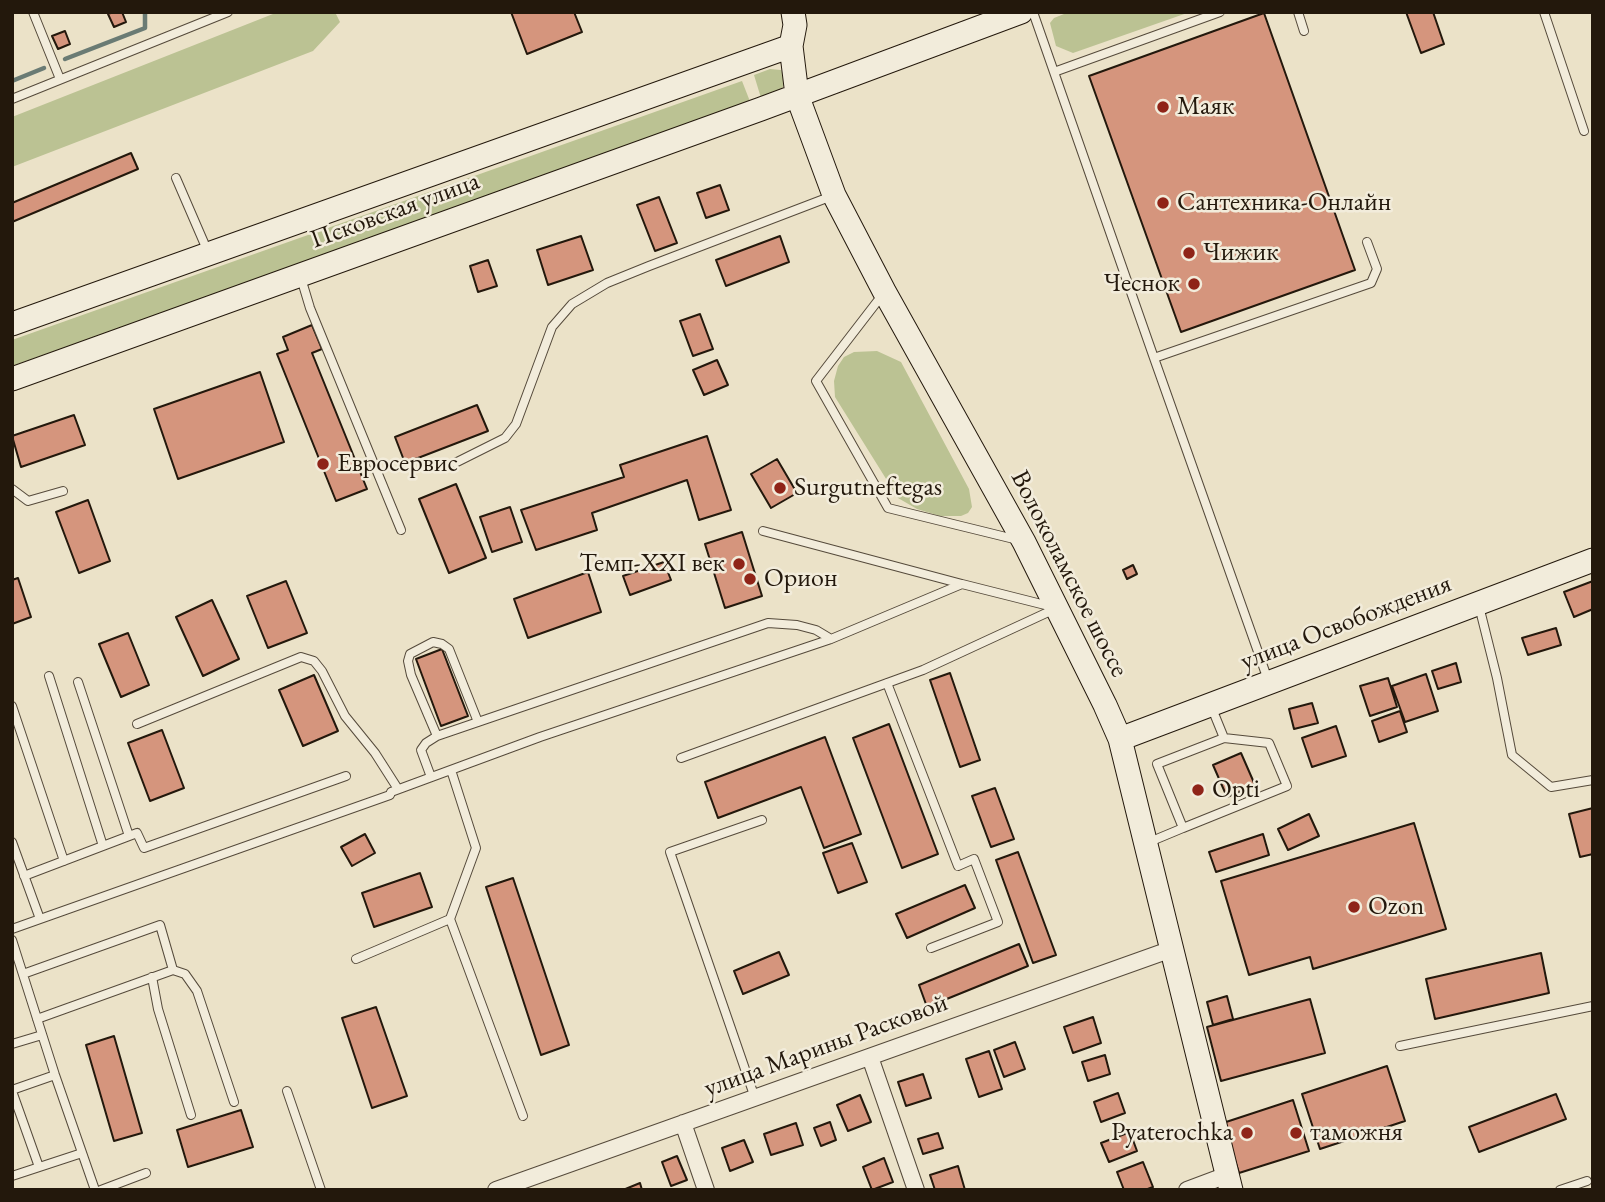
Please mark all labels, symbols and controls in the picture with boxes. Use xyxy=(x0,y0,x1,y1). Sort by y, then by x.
place label: Маяк xyxy=(1177,91,1234,123)
marker: Маяк xyxy=(1155,99,1171,115)
street label: Псковская улица xyxy=(306,166,484,256)
place label: Сантехника-Онлайн xyxy=(1177,187,1391,219)
marker: Сантехника-Онлайн xyxy=(1155,195,1171,211)
place label: Чижик xyxy=(1203,237,1279,269)
marker: Чижик xyxy=(1181,245,1197,261)
place label: Чеснок xyxy=(1103,268,1180,300)
marker: Чеснок xyxy=(1186,276,1202,292)
place label: Евросервис xyxy=(337,448,458,480)
marker: Евросервис xyxy=(315,456,331,472)
street label: Волоколамское шоссе xyxy=(1003,466,1135,682)
place label: Surgutneftegas xyxy=(794,472,942,504)
marker: Surgutneftegas xyxy=(772,480,788,496)
place label: Темп-XXI век xyxy=(579,548,725,580)
marker: Темп-XXI век xyxy=(731,556,747,572)
place label: Орион xyxy=(764,563,837,595)
street label: улица Освобождения xyxy=(1236,568,1456,678)
marker: Орион xyxy=(742,571,758,587)
place label: Opti xyxy=(1212,774,1260,806)
marker: Opti xyxy=(1190,782,1206,798)
place label: Ozon xyxy=(1368,891,1424,923)
marker: Ozon xyxy=(1346,899,1362,915)
street label: улица Марины Расковой xyxy=(700,987,952,1105)
place label: Pyaterochka xyxy=(1111,1117,1233,1149)
place label: таможня xyxy=(1310,1117,1403,1149)
marker: Pyaterochka xyxy=(1239,1125,1255,1141)
marker: таможня xyxy=(1288,1125,1304,1141)

